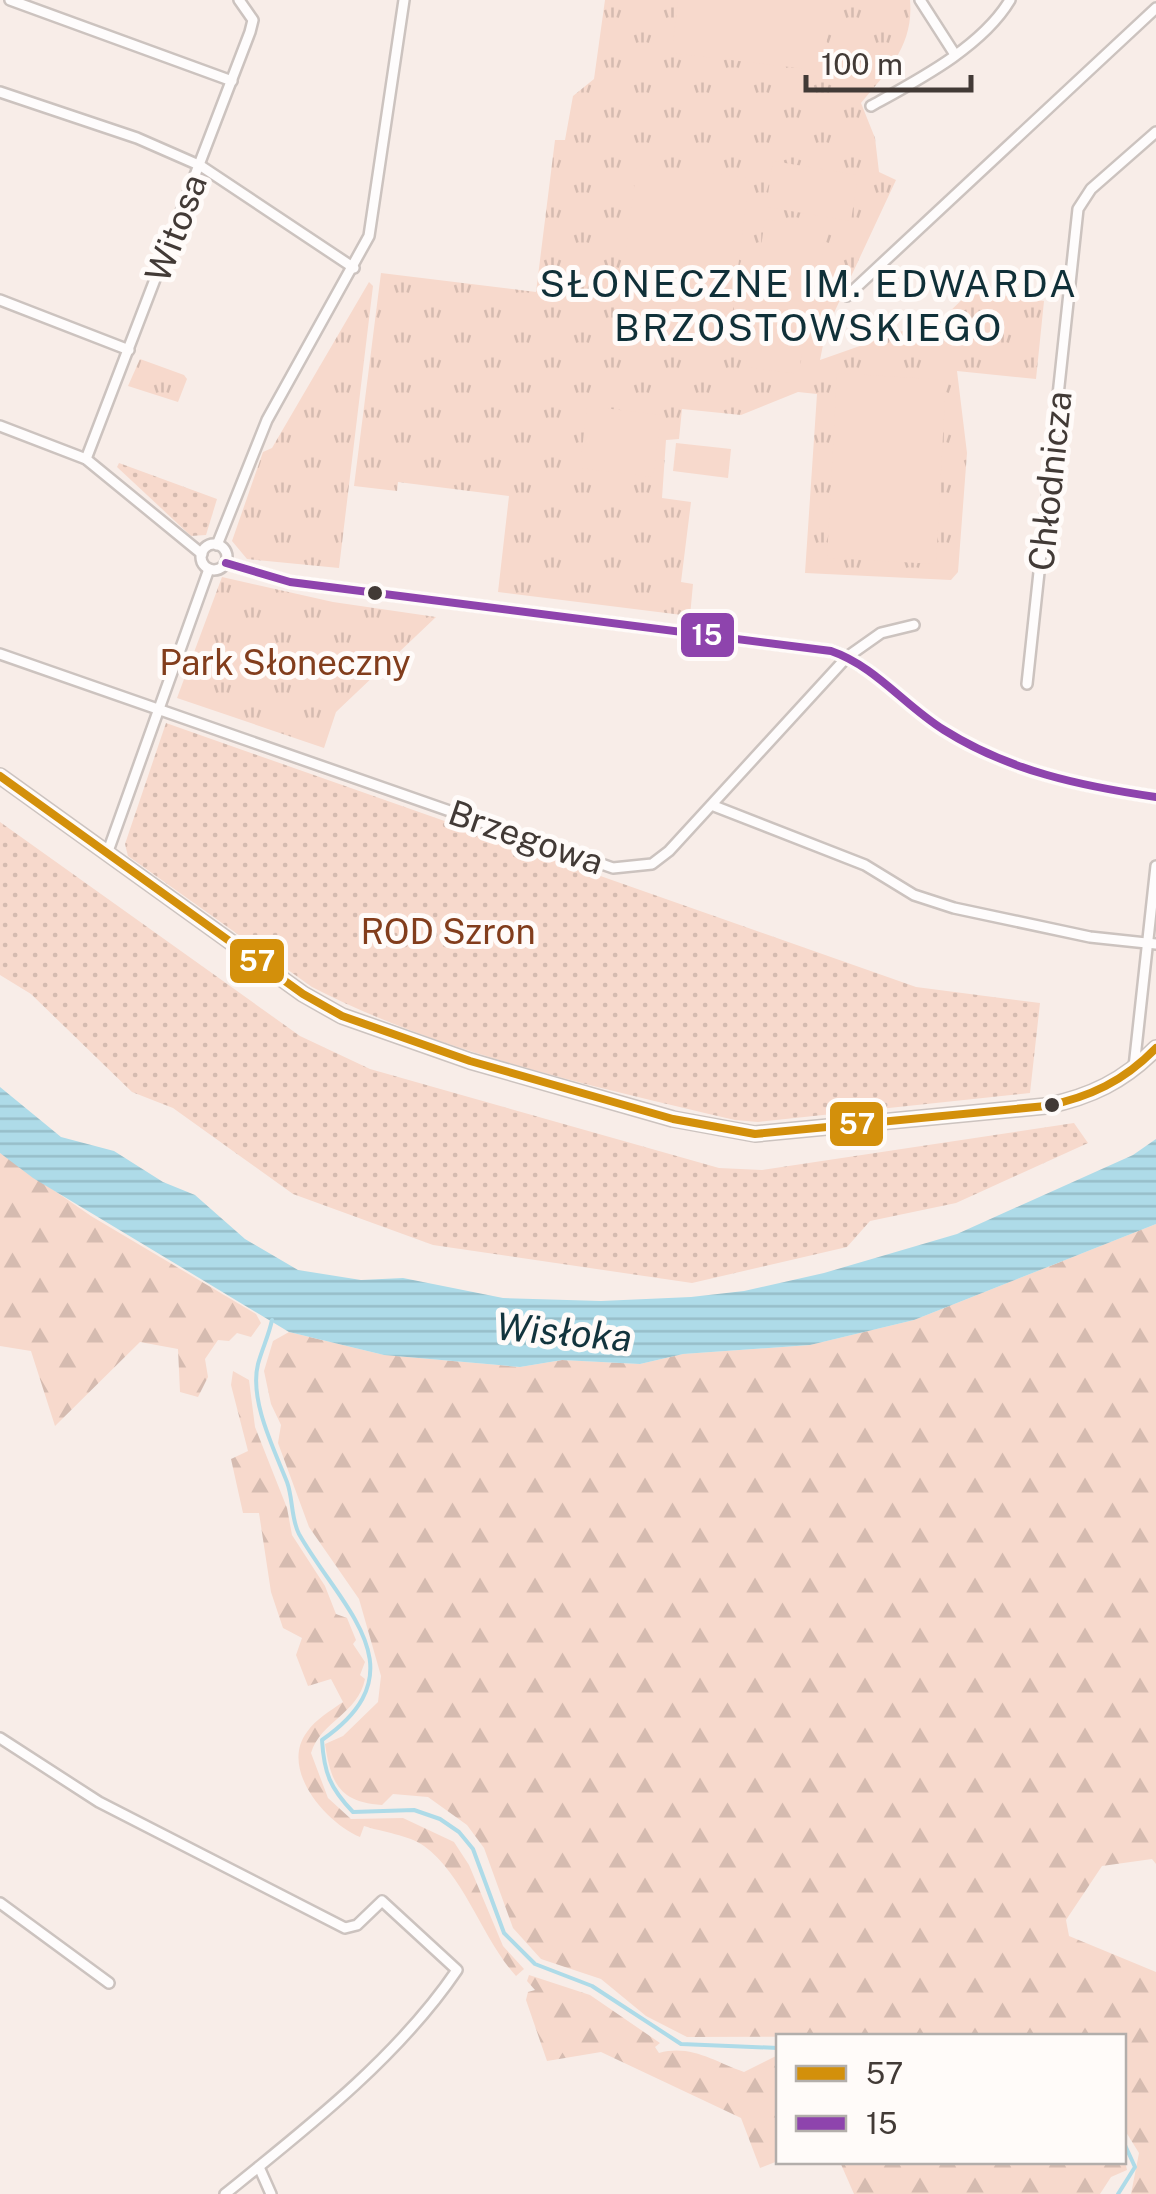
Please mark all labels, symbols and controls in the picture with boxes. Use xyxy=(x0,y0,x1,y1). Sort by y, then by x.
scale bar xyxy=(806,30,971,92)
text: 100 m xyxy=(821,46,903,82)
street label: Witosa xyxy=(137,168,215,288)
district label: SŁONECZNE IM. EDWARDA BRZOSTOWSKIEGO xyxy=(540,261,1078,350)
street label: Chłodnicza xyxy=(1020,389,1080,573)
unlabelled marker xyxy=(365,583,385,603)
line badge: 15 xyxy=(679,611,736,659)
text: 15 xyxy=(692,618,722,651)
park label: Park Słoneczny xyxy=(159,642,411,683)
street label: Brzegowa xyxy=(443,791,609,883)
park label: ROD Szron xyxy=(360,911,536,952)
line badge: 57 xyxy=(228,937,286,985)
text: 57 xyxy=(239,944,275,977)
unlabelled marker xyxy=(1042,1095,1062,1115)
line badge: 57 xyxy=(828,1100,885,1148)
text: 57 xyxy=(839,1107,875,1140)
water label: Wisłoka xyxy=(494,1304,634,1360)
legend xyxy=(776,2034,1126,2164)
text: 57 xyxy=(866,2055,903,2091)
text: 15 xyxy=(866,2105,897,2141)

